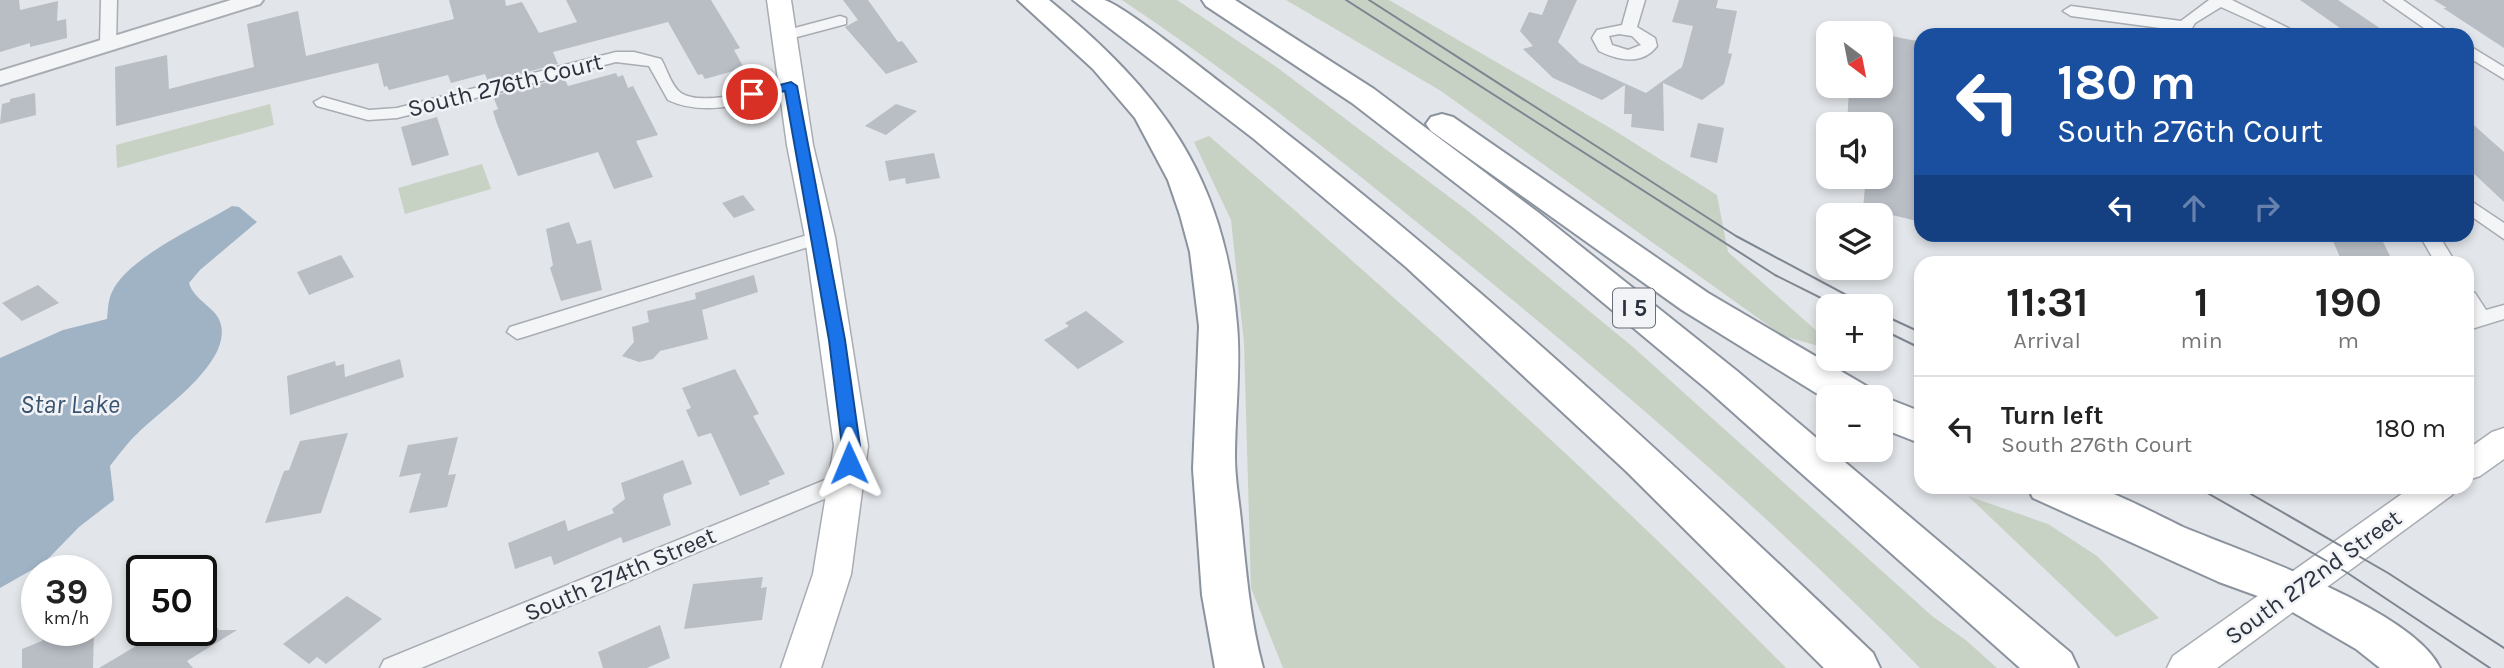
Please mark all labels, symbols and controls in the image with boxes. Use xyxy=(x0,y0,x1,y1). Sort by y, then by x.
north arrow xyxy=(1816,21,1894,98)
map controls xyxy=(1816,21,1893,462)
street label: South 276th Court xyxy=(405,47,605,123)
text: 180 m xyxy=(2057,54,2196,111)
icon: left xyxy=(1942,56,2033,147)
pin xyxy=(722,64,782,124)
icon: arrive xyxy=(733,75,771,113)
button: sound xyxy=(1816,112,1893,189)
text: South 276th Court xyxy=(2057,113,2323,150)
icon: left xyxy=(2102,189,2140,227)
icon: ahead xyxy=(2175,189,2213,227)
icon: right xyxy=(2248,189,2286,227)
button: layers xyxy=(1816,203,1893,280)
text: 11:31 xyxy=(2006,277,2088,327)
text: 1 xyxy=(2194,277,2209,327)
text: 190 xyxy=(2315,277,2382,327)
road number: I 5 xyxy=(1613,288,1655,328)
button: + xyxy=(1816,294,1893,371)
text: Arrival xyxy=(2014,327,2081,354)
text: min xyxy=(2180,327,2223,354)
text: m xyxy=(2338,327,2359,354)
button: − xyxy=(1816,385,1893,462)
water label: Star Lake xyxy=(20,389,120,420)
text: Turn left xyxy=(2001,400,2103,431)
icon: left xyxy=(1942,410,1980,448)
text: 180 m xyxy=(2376,413,2446,444)
position arrow xyxy=(812,426,886,500)
text: South 276th Court xyxy=(2001,431,2192,458)
street label: South 272nd Street xyxy=(2220,504,2406,650)
street label: South 274th Street xyxy=(520,521,720,627)
speed limit sign: 50 xyxy=(126,555,217,646)
text: 39 xyxy=(45,571,88,612)
text: km/h xyxy=(44,607,89,629)

